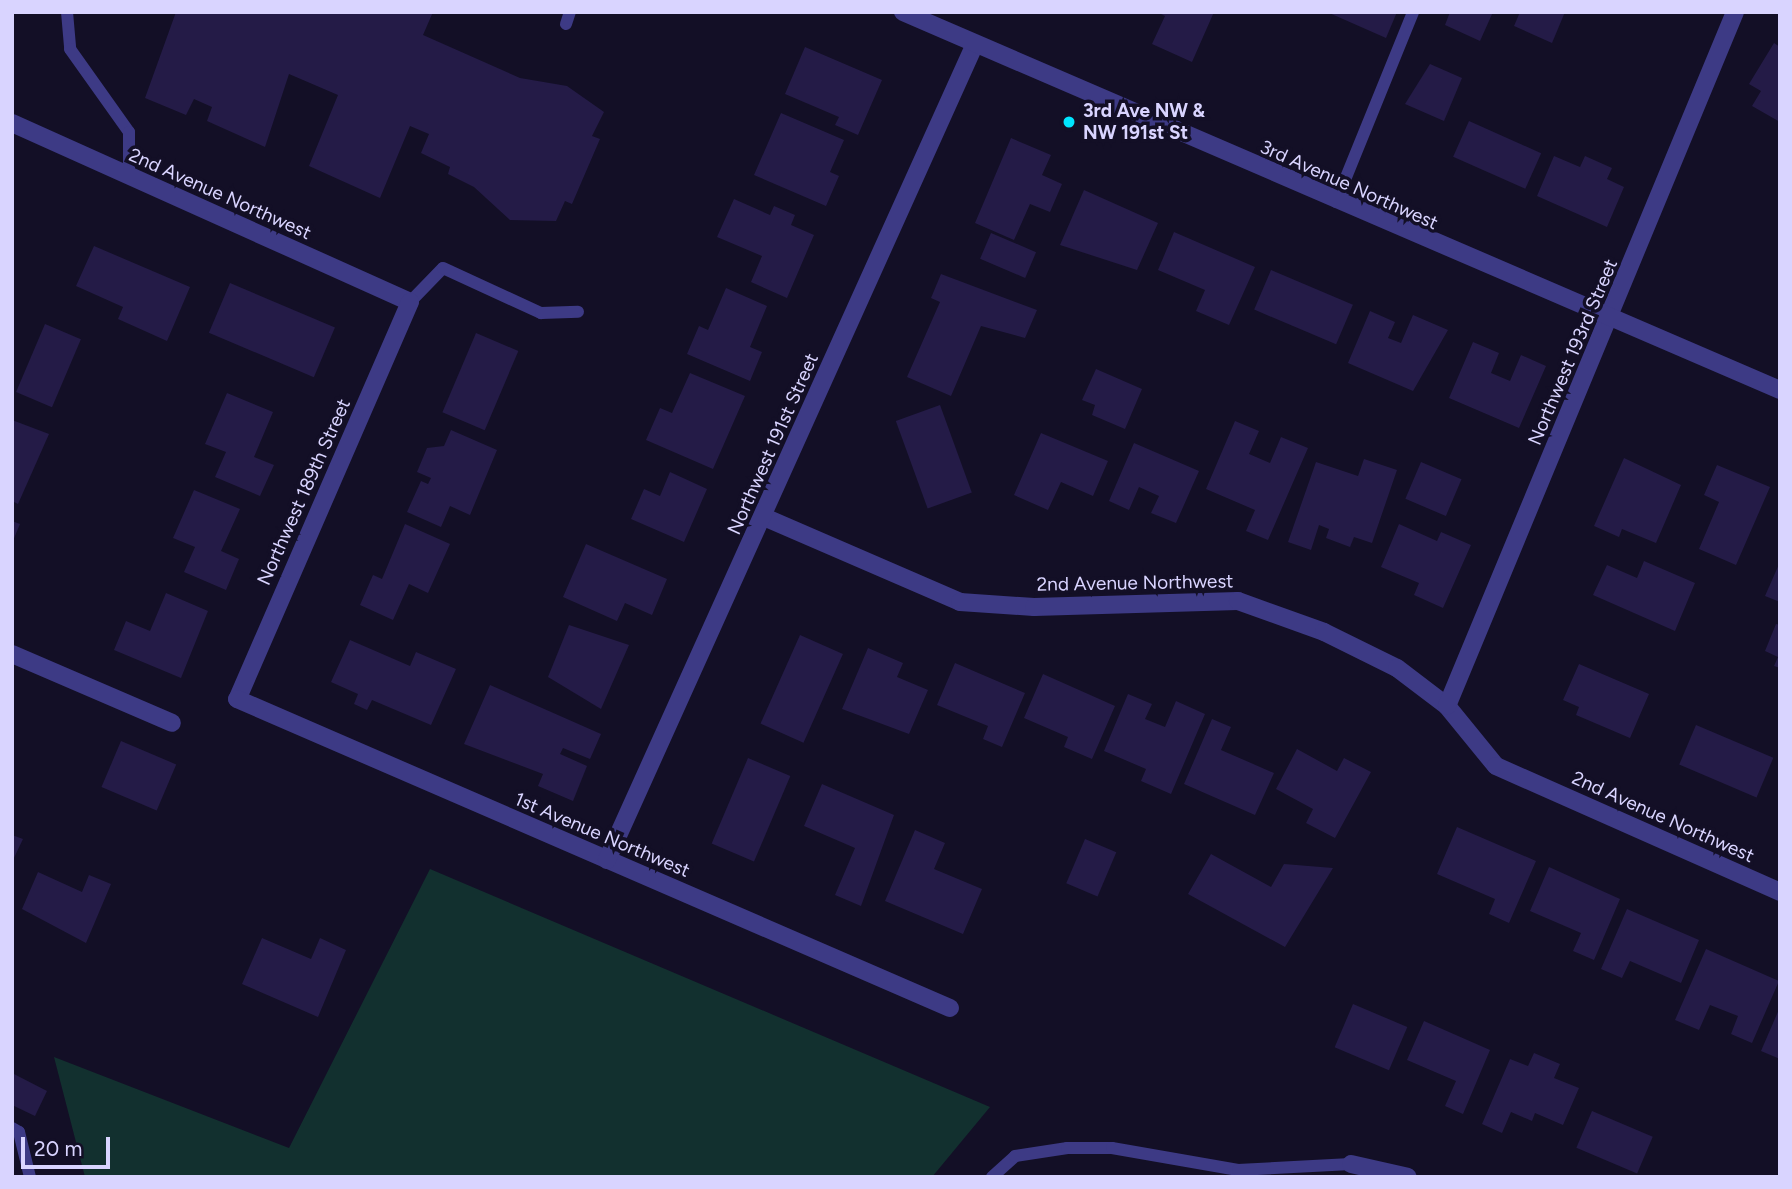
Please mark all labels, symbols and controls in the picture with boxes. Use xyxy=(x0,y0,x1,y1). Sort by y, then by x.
place label: 3rd Ave NW & NW 191st St xyxy=(1083,100,1205,144)
marker: 3rd Ave NW & NW 191st St xyxy=(1061,114,1077,130)
street label: 3rd Avenue Northwest xyxy=(1256,135,1442,235)
street label: 2nd Avenue Northwest xyxy=(125,144,315,244)
street label: Northwest 193rd Street xyxy=(1523,256,1623,448)
street label: Northwest 191st Street xyxy=(723,350,823,538)
street label: Northwest 189th Street xyxy=(253,395,355,589)
street label: 2nd Avenue Northwest xyxy=(1036,570,1234,596)
street label: 2nd Avenue Northwest xyxy=(1568,767,1758,867)
street label: 1st Avenue Northwest xyxy=(511,788,693,882)
scale bar xyxy=(24,1122,114,1166)
text: 20 m xyxy=(34,1136,82,1161)

